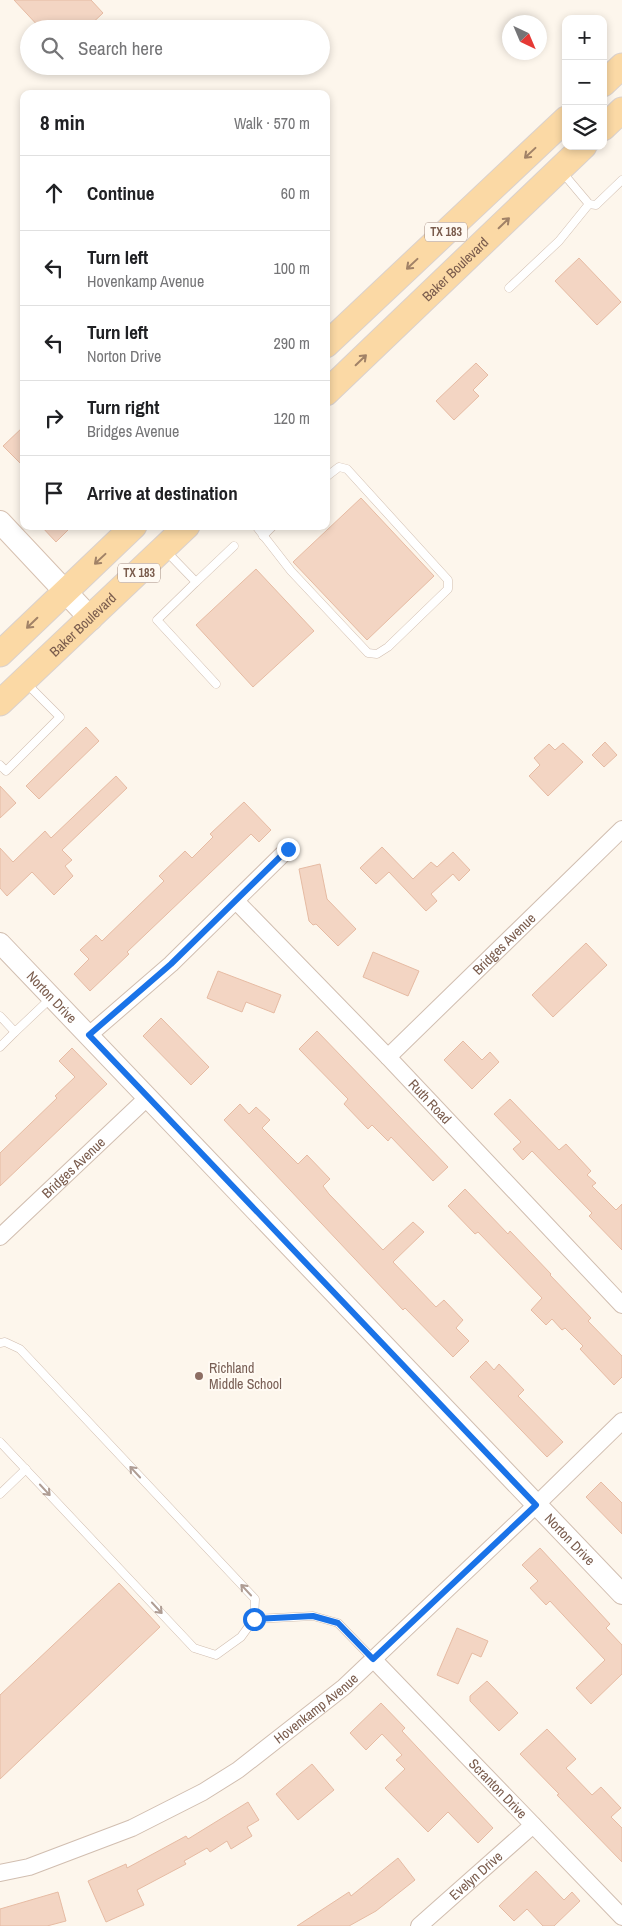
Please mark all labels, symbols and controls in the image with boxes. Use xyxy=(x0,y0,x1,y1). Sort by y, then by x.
north arrow xyxy=(502,15,547,60)
map controls xyxy=(562,15,607,150)
button: + xyxy=(562,15,607,60)
search box xyxy=(20,20,330,75)
icon: search xyxy=(38,34,66,62)
text: Search here xyxy=(78,35,163,61)
button: − xyxy=(562,60,607,105)
button: layers xyxy=(562,105,607,150)
text: 8 min xyxy=(40,108,85,137)
text: Walk · 570 m xyxy=(234,112,310,134)
one-way arrow xyxy=(524,147,537,159)
icon: ahead xyxy=(40,179,68,207)
text: Continue xyxy=(87,180,155,206)
text: 60 m xyxy=(281,182,310,204)
one-way arrow xyxy=(497,217,510,229)
road number: TX 183 xyxy=(425,222,467,242)
street label: Baker Boulevard xyxy=(418,233,492,305)
text: Turn left xyxy=(87,244,148,270)
icon: left xyxy=(40,254,68,282)
text: 100 m xyxy=(274,257,310,279)
one-way arrow xyxy=(406,258,419,270)
text: Hovenkamp Avenue xyxy=(87,270,204,292)
text: Turn left xyxy=(87,319,148,345)
icon: left xyxy=(40,329,68,357)
text: 290 m xyxy=(274,332,310,354)
text: Norton Drive xyxy=(87,345,161,367)
one-way arrow xyxy=(355,354,368,366)
text: Turn right xyxy=(87,394,159,420)
icon: right xyxy=(40,404,68,432)
text: 120 m xyxy=(274,407,310,429)
text: Bridges Avenue xyxy=(87,420,179,442)
icon: arrive xyxy=(40,479,68,507)
text: Arrive at destination xyxy=(87,480,238,506)
one-way arrow xyxy=(93,553,106,565)
road number: TX 183 xyxy=(118,564,160,582)
street label: Baker Boulevard xyxy=(46,589,120,660)
one-way arrow xyxy=(26,617,39,629)
route end xyxy=(277,838,300,861)
street label: Bridges Avenue xyxy=(469,909,539,979)
street label: Norton Drive xyxy=(23,967,81,1027)
street label: Ruth Road xyxy=(405,1075,455,1128)
street label: Bridges Avenue xyxy=(38,1133,109,1202)
place label: Richland Middle School xyxy=(209,1359,282,1393)
marker: Richland Middle School xyxy=(193,1370,205,1382)
one-way arrow xyxy=(129,1465,141,1478)
one-way arrow xyxy=(39,1484,51,1497)
street label: Norton Drive xyxy=(541,1510,599,1569)
one-way arrow xyxy=(240,1584,252,1596)
one-way arrow xyxy=(151,1602,163,1615)
route start xyxy=(243,1608,266,1631)
street label: Hovenkamp Avenue xyxy=(270,1669,362,1748)
street label: Scranton Drive xyxy=(465,1755,531,1822)
street label: Evelyn Drive xyxy=(446,1847,506,1904)

